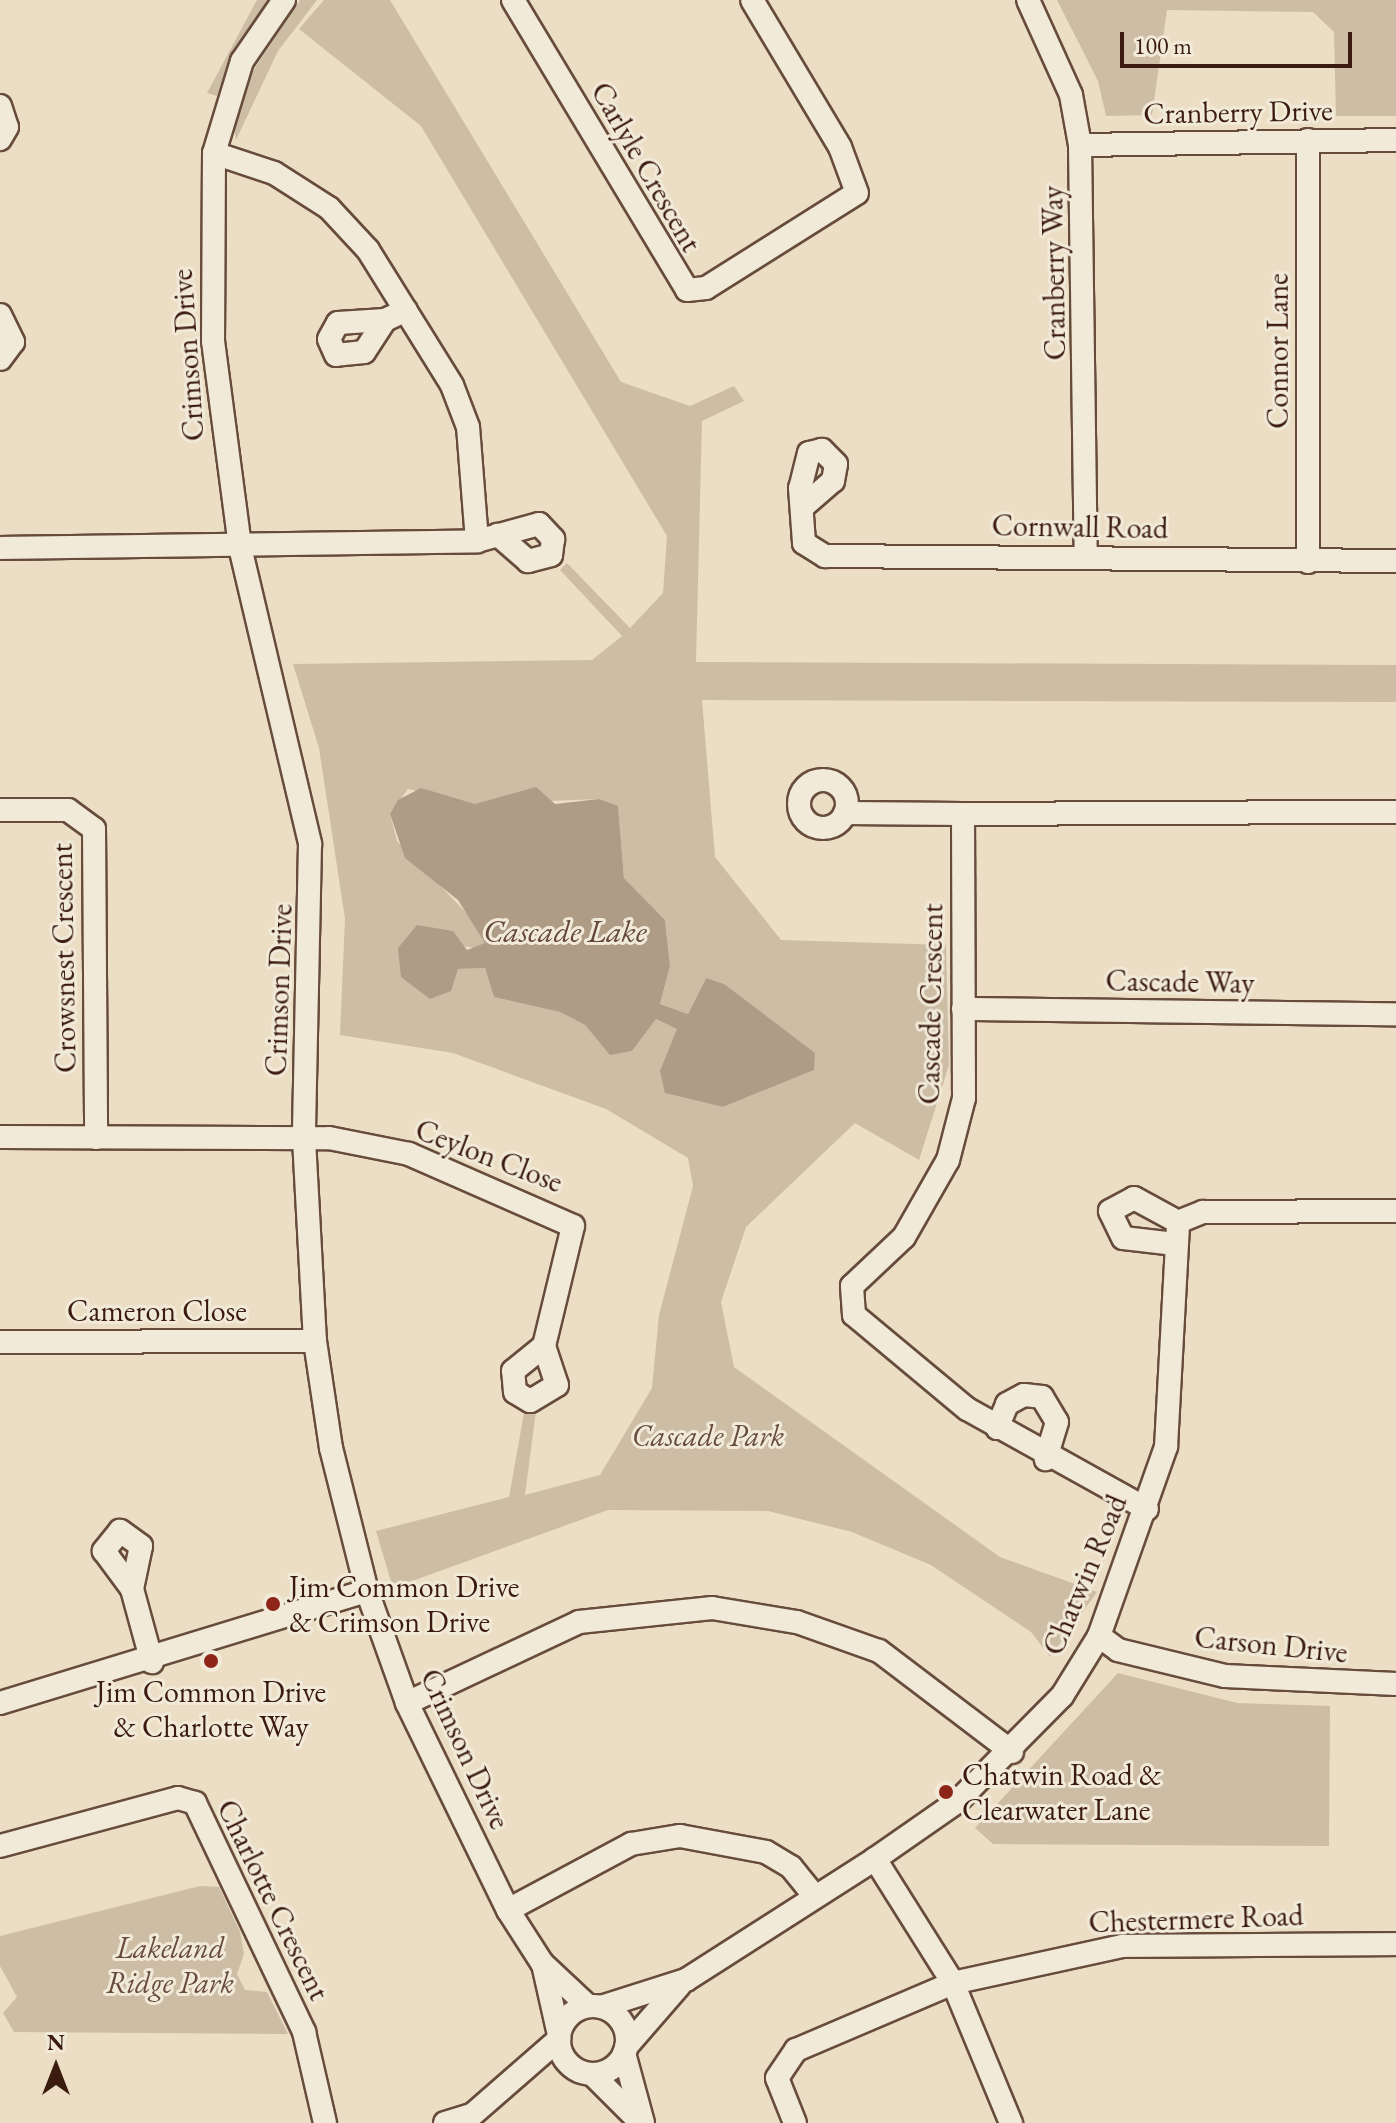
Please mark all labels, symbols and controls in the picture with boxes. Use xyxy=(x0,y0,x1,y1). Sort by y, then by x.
scale bar xyxy=(1124,16,1356,66)
text: 100 m xyxy=(1134,30,1192,61)
street label: Carlyle Crescent xyxy=(583,76,709,258)
street label: Cranberry Drive xyxy=(1143,92,1333,132)
street label: Cranberry Way xyxy=(1034,185,1074,361)
street label: Crimson Drive xyxy=(164,268,212,442)
street label: Connor Lane xyxy=(1260,273,1296,429)
street label: Cornwall Road xyxy=(991,507,1169,547)
street label: Crowsnest Crescent xyxy=(44,843,84,1073)
street label: Crimson Drive xyxy=(258,903,300,1077)
street label: Cascade Crescent xyxy=(911,903,951,1105)
water label: Cascade Lake xyxy=(483,912,647,950)
street label: Cascade Way xyxy=(1105,963,1255,1001)
street label: Ceylon Close xyxy=(410,1111,568,1201)
street label: Cameron Close xyxy=(67,1293,247,1329)
park label: Cascade Park xyxy=(632,1418,784,1454)
street label: Chatwin Road xyxy=(1035,1489,1135,1661)
place label: Jim Common Drive & Crimson Drive xyxy=(289,1569,519,1640)
marker: Jim Common Drive & Crimson Drive xyxy=(264,1595,282,1613)
street label: Carson Drive xyxy=(1193,1619,1349,1671)
marker: Jim Common Drive & Charlotte Way xyxy=(202,1652,220,1670)
street label: Crimson Drive xyxy=(412,1663,518,1835)
place label: Jim Common Drive & Charlotte Way xyxy=(96,1674,326,1744)
place label: Chatwin Road & Clearwater Lane xyxy=(962,1757,1161,1828)
marker: Chatwin Road & Clearwater Lane xyxy=(937,1783,955,1801)
street label: Charlotte Crescent xyxy=(209,1794,337,2006)
street label: Chestermere Road xyxy=(1088,1897,1304,1941)
park label: Lakeland Ridge Park xyxy=(106,1930,234,2000)
north arrow xyxy=(16,2027,96,2107)
text: N xyxy=(47,2028,65,2057)

